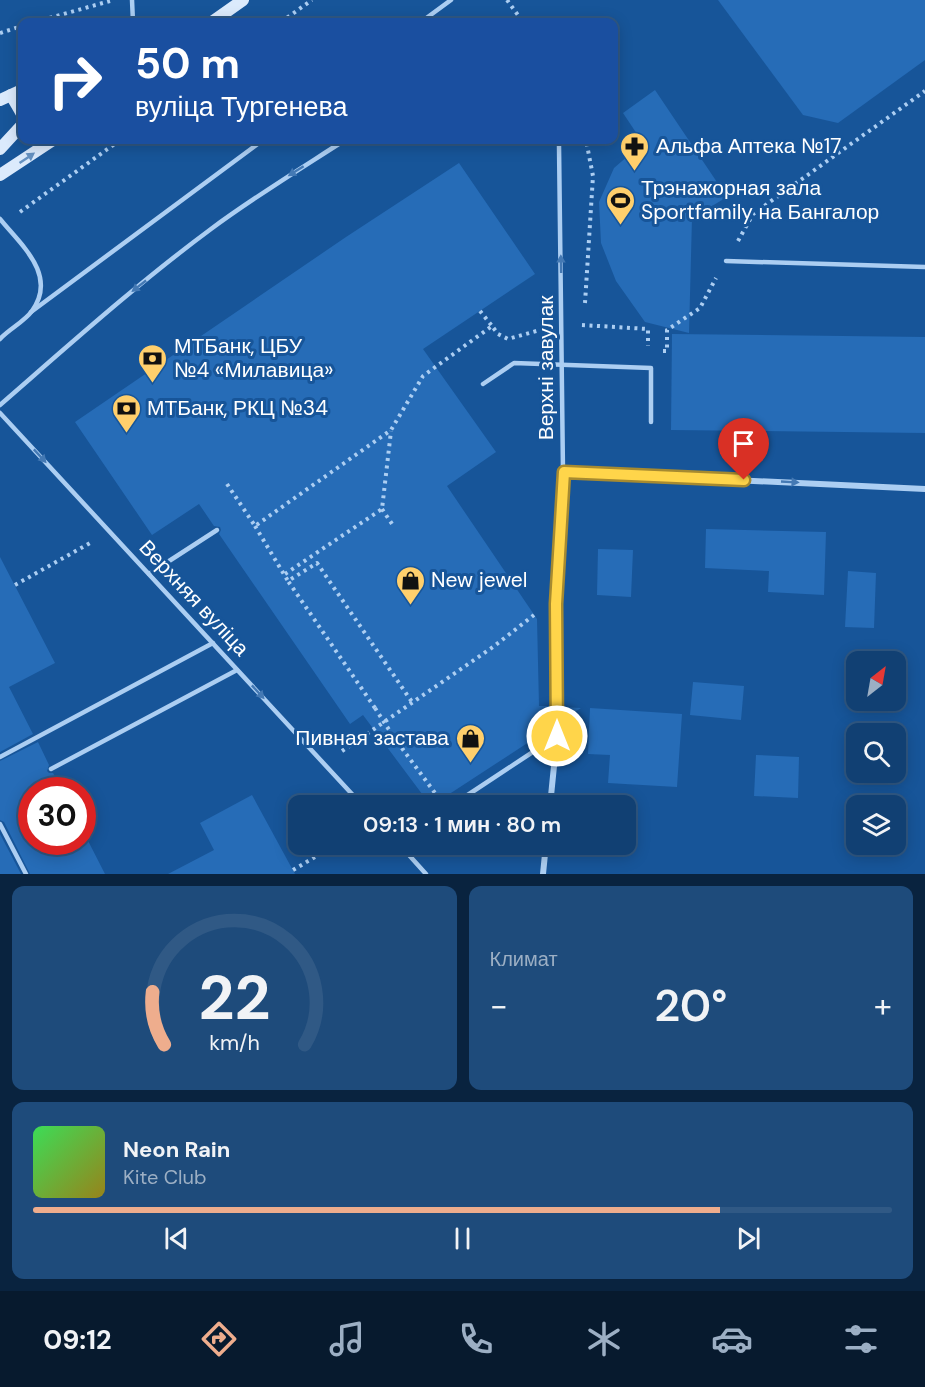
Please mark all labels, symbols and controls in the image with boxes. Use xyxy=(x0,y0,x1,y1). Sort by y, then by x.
text: 50 m xyxy=(135,36,240,91)
icon: right xyxy=(36,42,114,120)
text: вуліца Тургенева xyxy=(135,89,348,124)
pharmacy icon: Альфа Аптека №17 xyxy=(619,130,651,172)
place label: Альфа Аптека №17 xyxy=(656,132,841,160)
one-way arrow xyxy=(18,152,34,164)
one-way arrow xyxy=(288,165,304,176)
place label: Трэнажорная зала Sportfamily на Бангалор xyxy=(641,174,879,226)
sports icon: Трэнажорная зала Sportfamily на Бангалор xyxy=(604,184,636,226)
one-way arrow xyxy=(557,255,566,274)
one-way arrow xyxy=(131,280,146,292)
street label: Верхні завулак xyxy=(532,295,560,440)
place label: МТБанк, ЦБУ №4 «Милавица» xyxy=(174,332,334,384)
bank icon: МТБанк, ЦБУ №4 «Милавица» xyxy=(137,342,169,384)
bank icon: МТБанк, РКЦ №34 xyxy=(110,392,142,434)
place label: МТБанк, РКЦ №34 xyxy=(147,394,328,422)
pin xyxy=(718,418,769,480)
icon: arrive xyxy=(727,427,760,460)
one-way arrow xyxy=(33,449,47,464)
one-way arrow xyxy=(780,478,799,487)
street label: Верхняя вуліца xyxy=(133,534,255,662)
shop icon: New jewel xyxy=(394,564,426,606)
place label: New jewel xyxy=(431,566,527,594)
north arrow xyxy=(846,651,906,711)
map controls xyxy=(846,651,906,855)
one-way arrow xyxy=(251,684,264,699)
position arrow xyxy=(525,704,589,768)
shop icon: Пивная застава xyxy=(454,722,486,764)
button: search xyxy=(846,723,906,783)
place label: Пивная застава xyxy=(295,724,449,752)
speed limit sign: 30 xyxy=(18,777,96,855)
button: layers xyxy=(846,795,906,855)
text: 09:13 · 1 мин · 80 m xyxy=(363,810,561,839)
text: Климат xyxy=(490,946,558,972)
text: 22 xyxy=(198,957,270,1038)
text: 20° xyxy=(654,976,727,1035)
text: − xyxy=(490,984,508,1027)
text: + xyxy=(874,984,892,1027)
text: km/h xyxy=(209,1029,260,1057)
text: Neon Rain xyxy=(123,1135,230,1164)
text: Kite Club xyxy=(123,1164,207,1190)
icon: previous xyxy=(160,1222,193,1255)
icon: pause xyxy=(446,1222,479,1255)
icon: next xyxy=(732,1222,765,1255)
icon: directions xyxy=(198,1318,240,1360)
icon: music xyxy=(326,1318,368,1360)
icon: phone xyxy=(455,1318,497,1360)
icon: climate xyxy=(583,1318,625,1360)
icon: car xyxy=(711,1318,753,1360)
icon: filters xyxy=(840,1318,882,1360)
text: 09:12 xyxy=(43,1322,112,1357)

